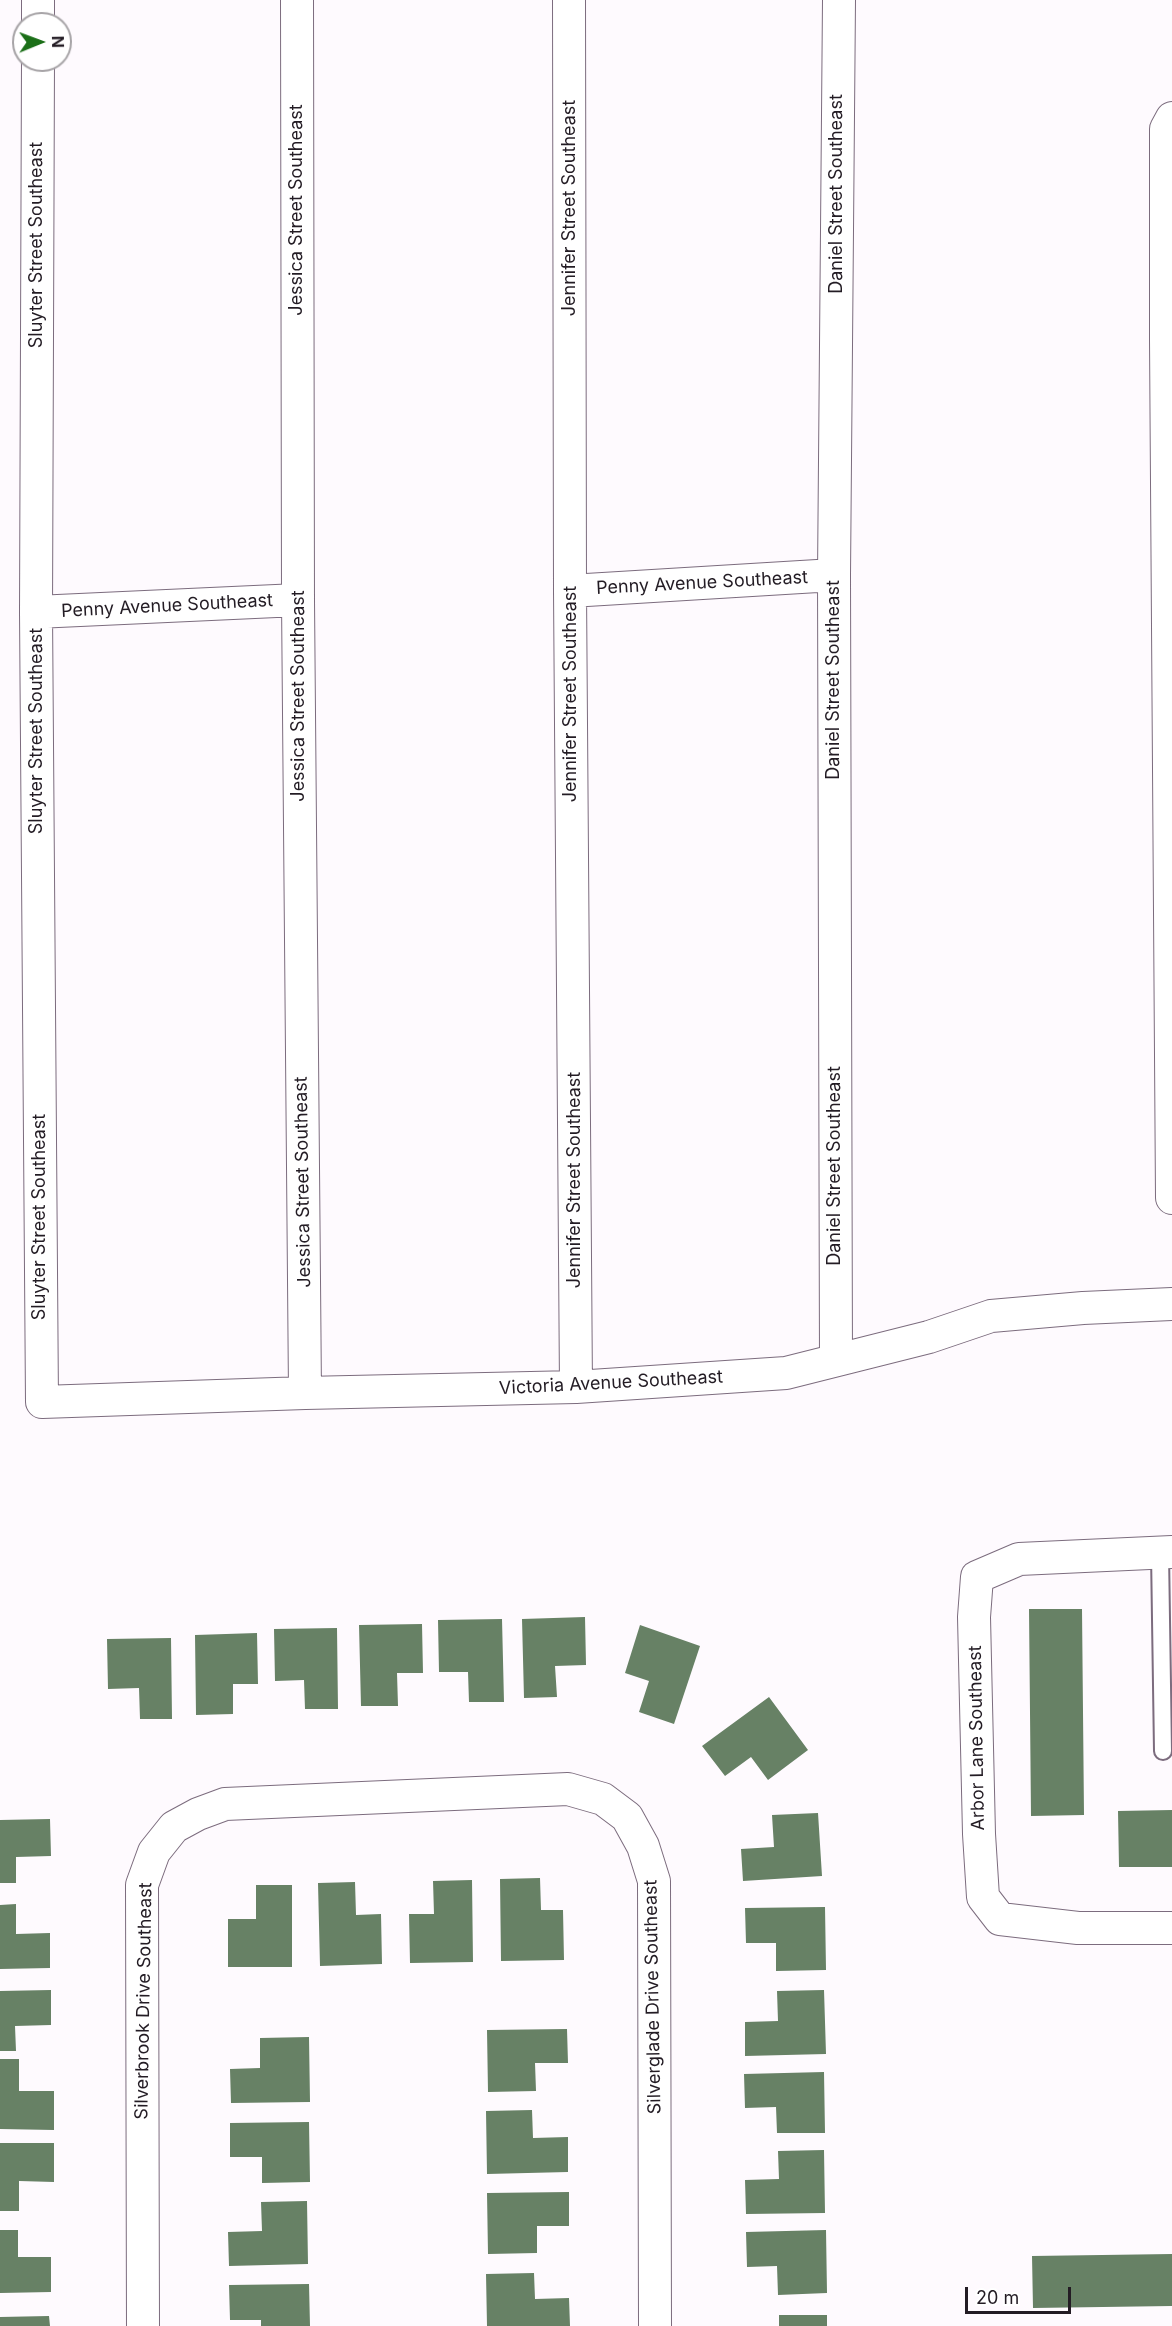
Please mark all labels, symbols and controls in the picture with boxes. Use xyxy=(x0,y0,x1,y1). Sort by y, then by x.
north arrow xyxy=(12,12,72,72)
text: N xyxy=(48,35,68,48)
street label: Daniel Street Southeast xyxy=(826,94,848,294)
street label: Jennifer Street Southeast xyxy=(559,100,581,316)
street label: Jessica Street Southeast xyxy=(286,104,308,316)
street label: Sluyter Street Southeast xyxy=(26,142,48,348)
street label: Penny Avenue Southeast xyxy=(596,567,808,599)
street label: Daniel Street Southeast xyxy=(823,580,845,780)
street label: Jennifer Street Southeast xyxy=(560,586,582,802)
street label: Penny Avenue Southeast xyxy=(61,590,273,622)
street label: Jessica Street Southeast xyxy=(288,590,310,802)
street label: Sluyter Street Southeast xyxy=(26,628,48,834)
street label: Daniel Street Southeast xyxy=(824,1066,846,1266)
street label: Jennifer Street Southeast xyxy=(564,1072,586,1288)
street label: Jessica Street Southeast xyxy=(290,1076,316,1288)
street label: Sluyter Street Southeast xyxy=(29,1114,51,1320)
street label: Victoria Avenue Southeast xyxy=(499,1366,723,1400)
street label: Arbor Lane Southeast xyxy=(965,1645,989,1831)
street label: Silverglade Drive Southeast xyxy=(640,1880,666,2114)
street label: Silverbrook Drive Southeast xyxy=(131,1882,157,2120)
scale bar xyxy=(968,2275,1074,2313)
text: 20 m xyxy=(976,2287,1019,2308)

